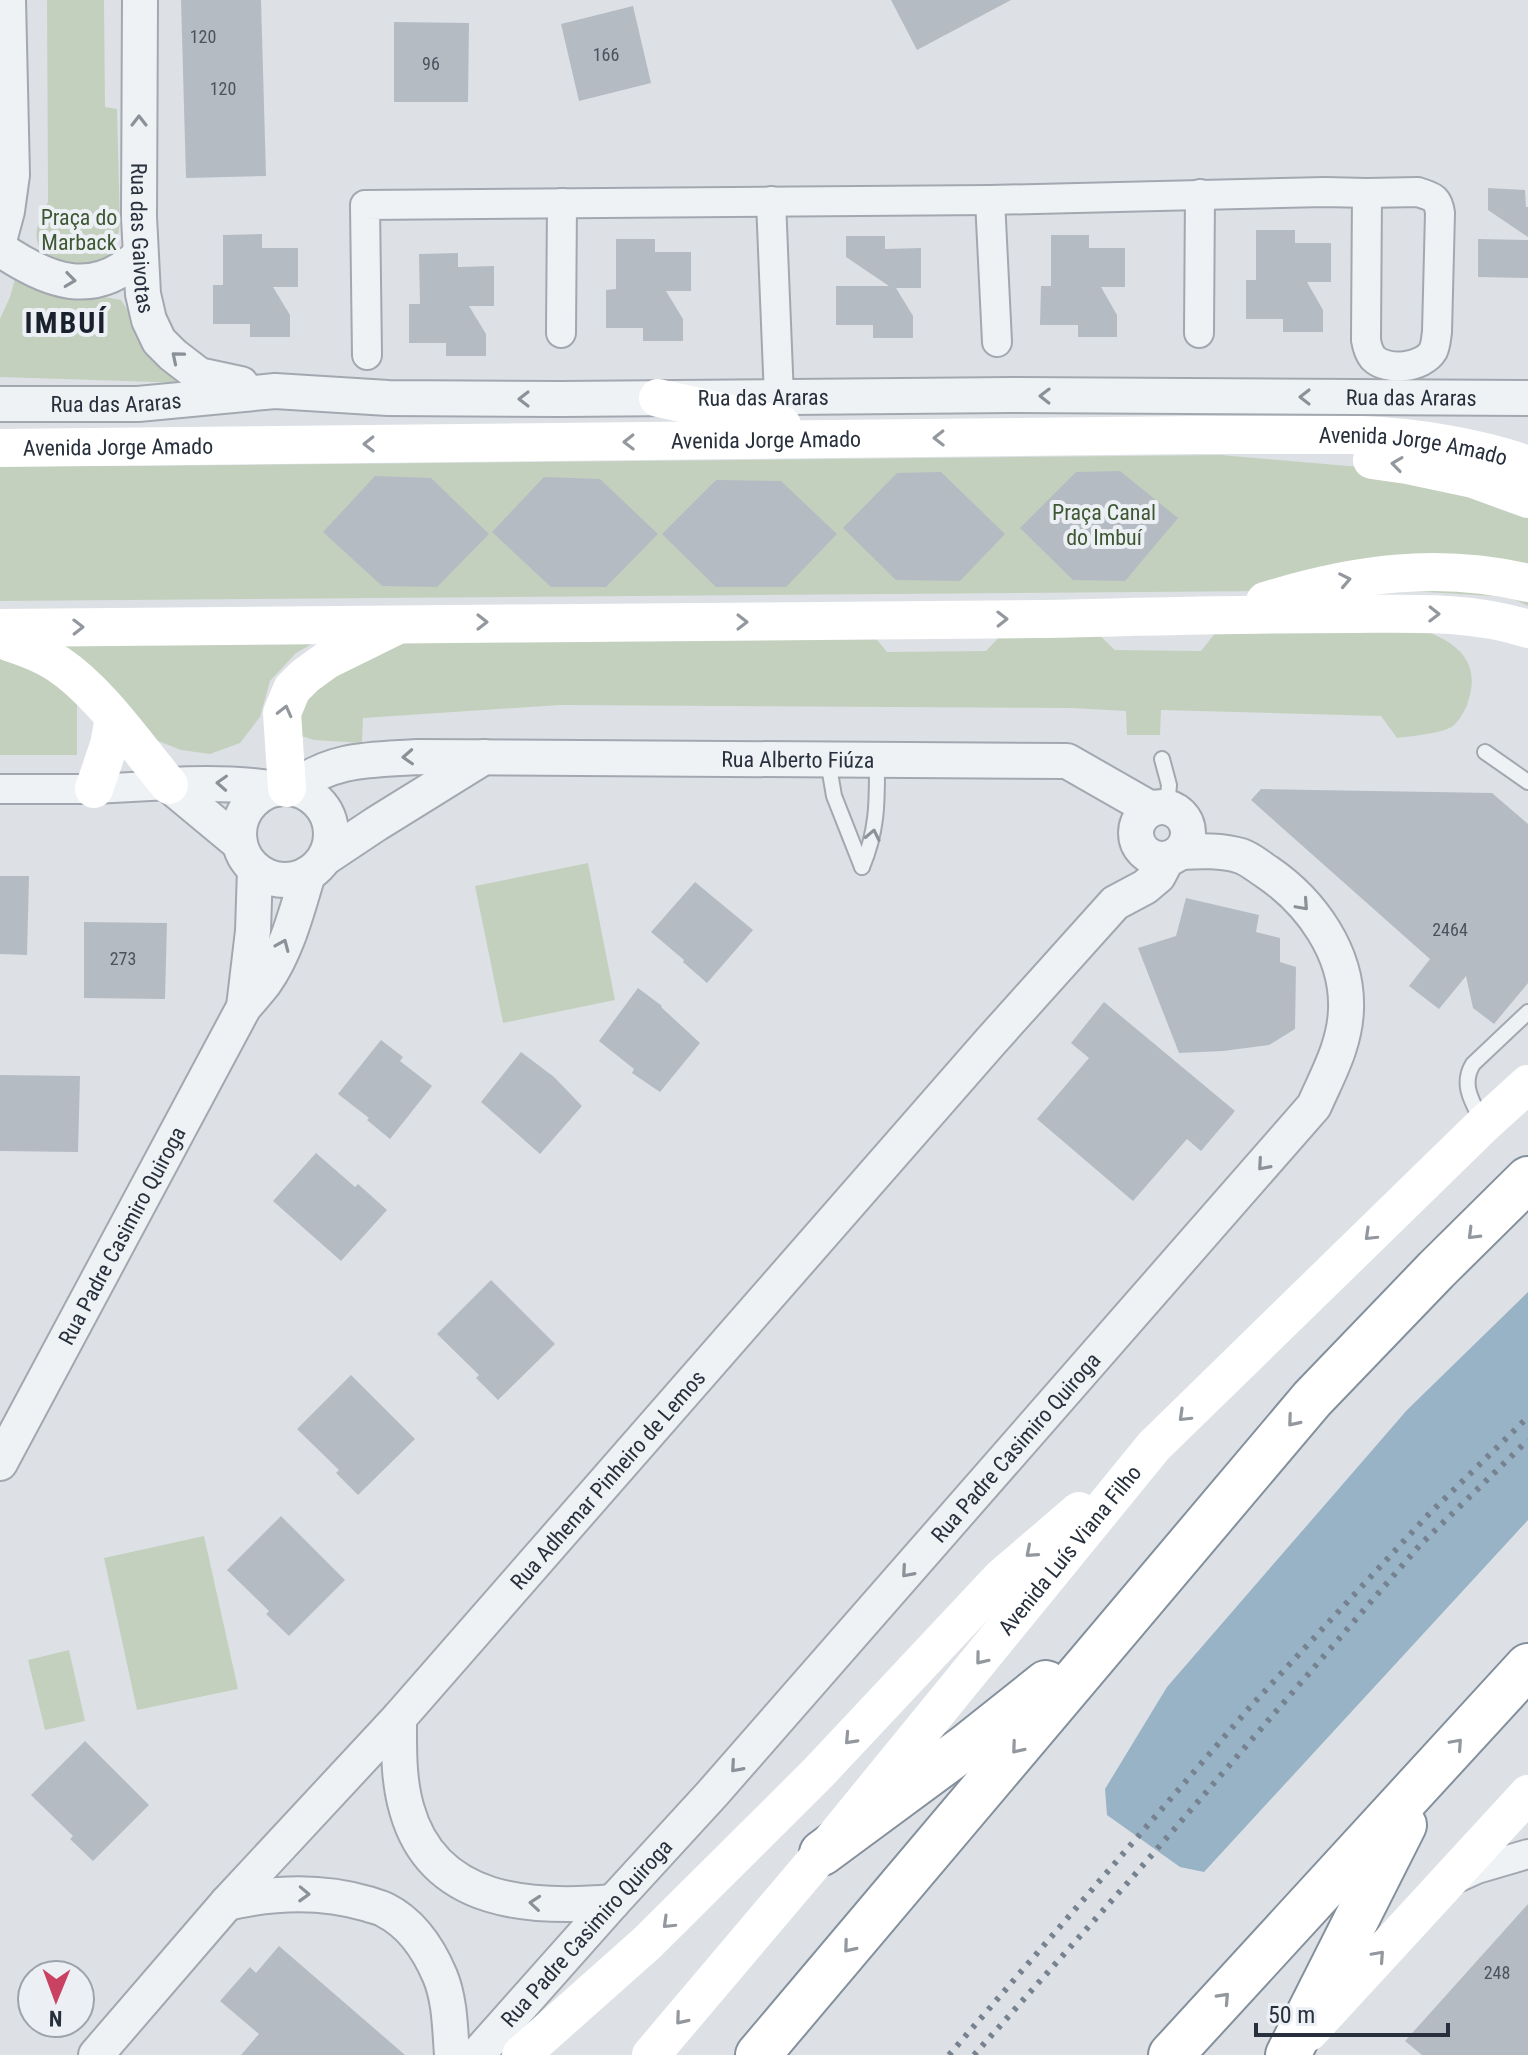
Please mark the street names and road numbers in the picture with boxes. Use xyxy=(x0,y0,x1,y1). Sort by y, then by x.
street label: Rua das Gaivotas xyxy=(126,163,159,315)
street label: Rua das Araras xyxy=(698,384,829,410)
street label: Rua das Araras xyxy=(1346,384,1477,410)
street label: Rua das Araras xyxy=(51,387,182,417)
street label: Avenida Jorge Amado xyxy=(1319,422,1510,470)
street label: Avenida Jorge Amado xyxy=(671,426,861,453)
street label: Avenida Jorge Amado xyxy=(23,433,213,460)
street label: Rua Alberto Fiúza xyxy=(721,746,874,772)
street label: Rua Padre Casimiro Quiroga xyxy=(53,1122,190,1349)
street label: Rua Padre Casimiro Quiroga xyxy=(926,1347,1105,1547)
street label: Rua Adhemar Pinheiro de Lemos xyxy=(505,1365,710,1594)
street label: Avenida Luís Viana Filho xyxy=(993,1460,1146,1640)
street label: Rua Padre Casimiro Quiroga xyxy=(496,1834,677,2032)

